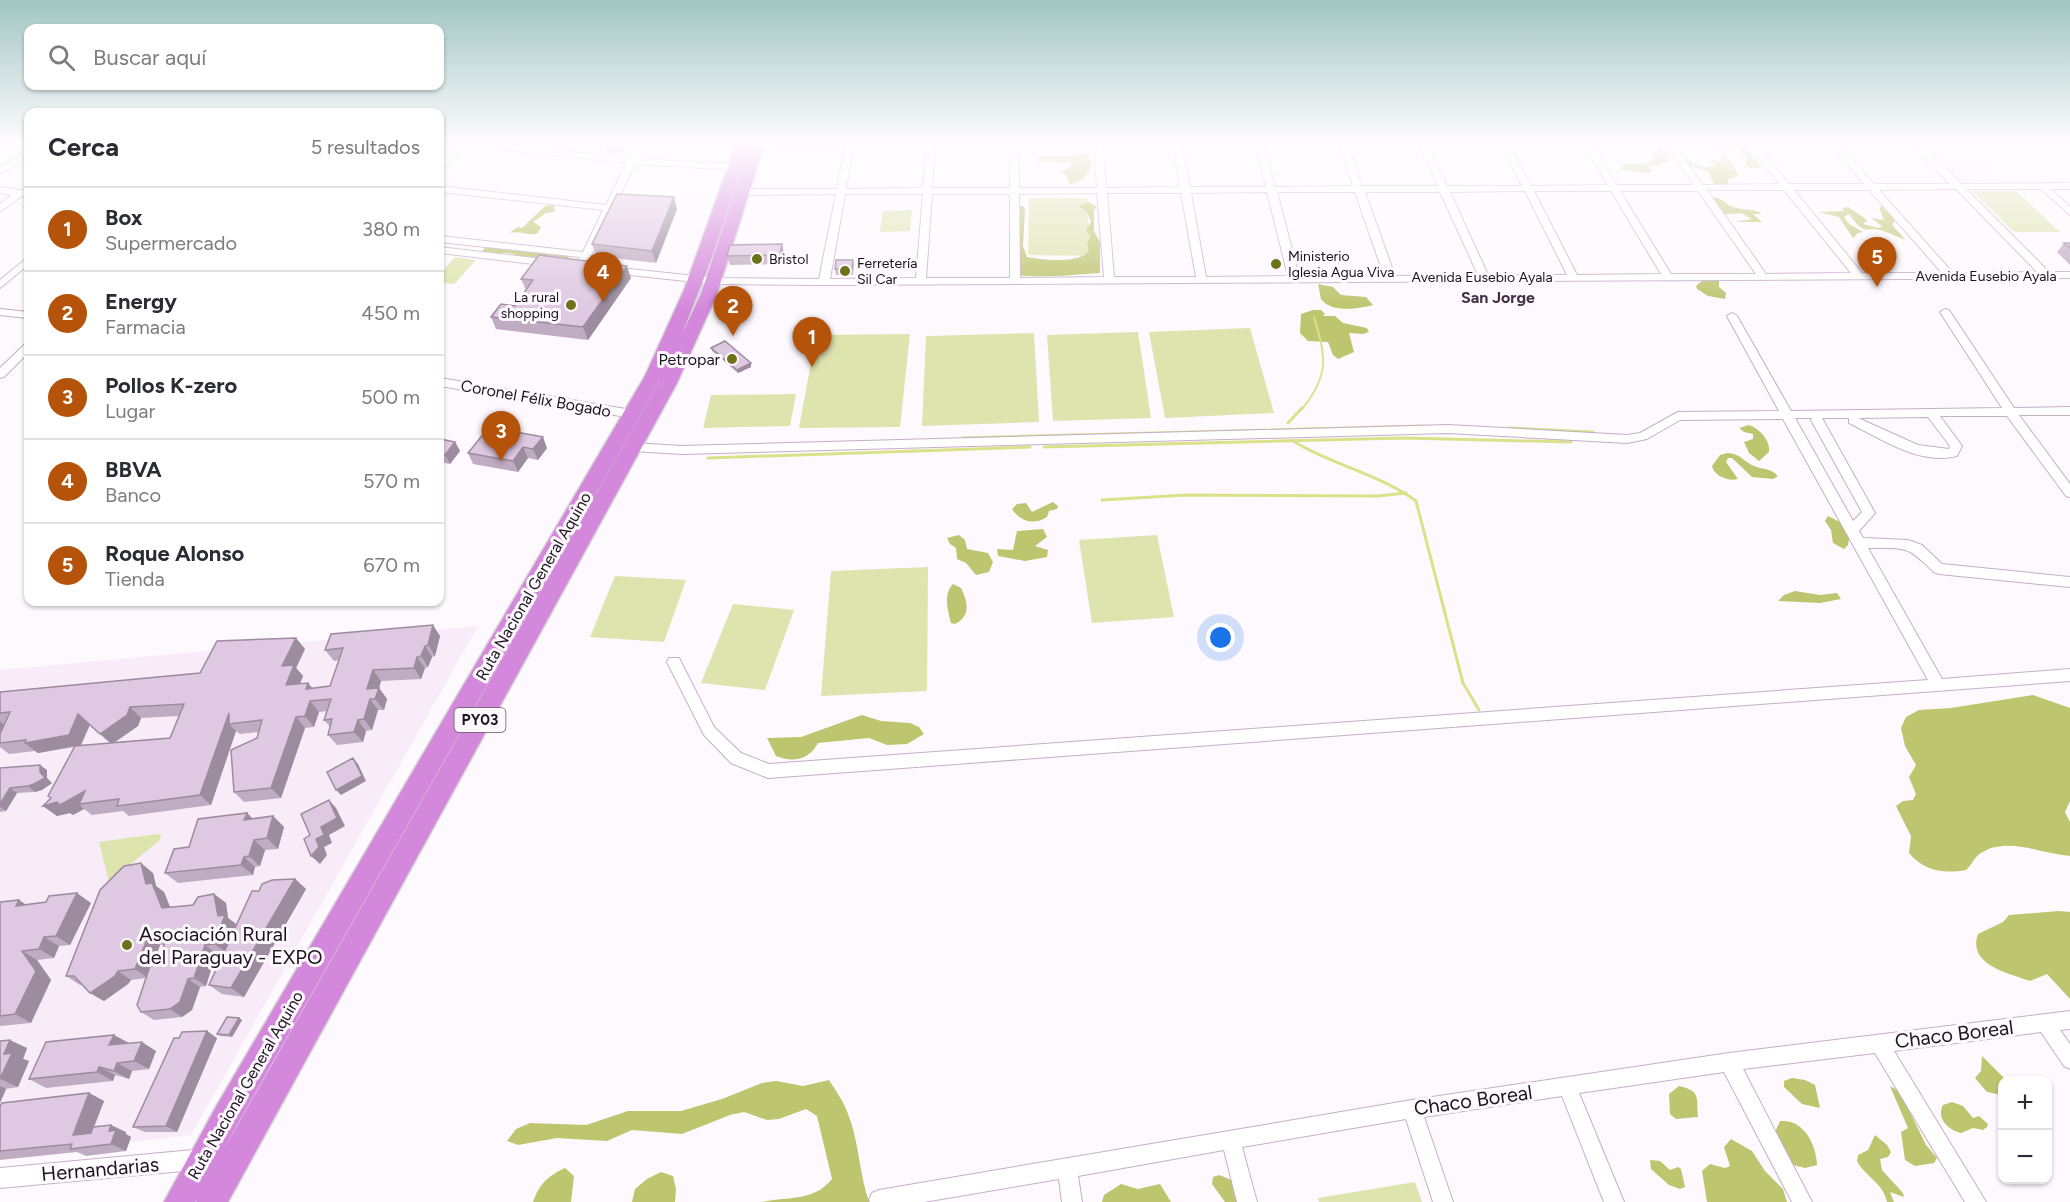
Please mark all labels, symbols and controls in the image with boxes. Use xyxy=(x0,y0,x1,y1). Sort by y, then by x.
search box xyxy=(24,24,444,90)
icon: search xyxy=(45,41,78,74)
text: Buscar aquí xyxy=(93,44,206,71)
text: Cerca xyxy=(48,131,119,163)
text: 5 resultados xyxy=(311,135,420,159)
text: Box xyxy=(105,204,143,231)
text: 1 xyxy=(63,217,72,241)
text: 380 m xyxy=(362,217,420,241)
text: Supermercado xyxy=(105,231,237,255)
pin: 5 xyxy=(1858,238,1896,287)
place label: Ministerio Iglesia Agua Viva xyxy=(1288,248,1394,281)
place label: Bristol xyxy=(769,251,809,268)
pin: 4 xyxy=(584,252,622,302)
marker: Bristol xyxy=(750,252,764,266)
place label: Ferretería Sil Car xyxy=(857,255,917,288)
marker: Ministerio Iglesia Agua Viva xyxy=(1269,257,1283,271)
marker: Ferretería Sil Car xyxy=(838,264,852,278)
street label: Avenida Eusebio Ayala xyxy=(1915,268,2057,285)
street label: Avenida Eusebio Ayala xyxy=(1411,269,1553,286)
pin: 2 xyxy=(714,286,752,336)
text: Energy xyxy=(105,288,177,315)
district label: San Jorge xyxy=(1461,288,1535,307)
place label: La rural shopping xyxy=(501,289,559,322)
marker: La rural shopping xyxy=(564,298,578,312)
text: 2 xyxy=(62,301,73,325)
text: 450 m xyxy=(361,301,420,325)
text: Farmacia xyxy=(105,315,186,339)
pin: 1 xyxy=(792,318,832,367)
place label: Petropar xyxy=(658,350,721,369)
marker: Petropar xyxy=(725,352,739,366)
text: Pollos K-zero xyxy=(105,372,237,399)
street label: Coronel Félix Bogado xyxy=(459,376,612,421)
text: 3 xyxy=(62,385,73,409)
text: 500 m xyxy=(361,385,420,409)
text: Lugar xyxy=(105,399,155,423)
pin: 3 xyxy=(482,412,520,461)
text: BBVA xyxy=(105,456,162,483)
text: 4 xyxy=(61,469,74,493)
text: 570 m xyxy=(363,469,420,493)
text: Banco xyxy=(105,483,161,507)
street label: Ruta Nacional General Aquino xyxy=(472,489,595,684)
text: Roque Alonso xyxy=(105,540,244,567)
text: 5 xyxy=(62,553,73,577)
text: 670 m xyxy=(363,553,420,577)
text: Tienda xyxy=(105,567,165,591)
your location xyxy=(1206,623,1235,652)
road number: PY03 xyxy=(454,708,506,732)
place label: Asociación Rural del Paraguay - EXPO xyxy=(139,922,322,969)
marker: Asociación Rural del Paraguay - EXPO xyxy=(120,938,134,952)
street label: Ruta Nacional General Aquino xyxy=(184,988,307,1183)
street label: Chaco Boreal xyxy=(1893,1015,2015,1053)
map controls xyxy=(1998,1076,2052,1184)
button: + xyxy=(1998,1076,2052,1130)
street label: Chaco Boreal xyxy=(1412,1080,1534,1120)
button: − xyxy=(1998,1130,2052,1184)
street label: Hernandarias xyxy=(40,1152,160,1186)

